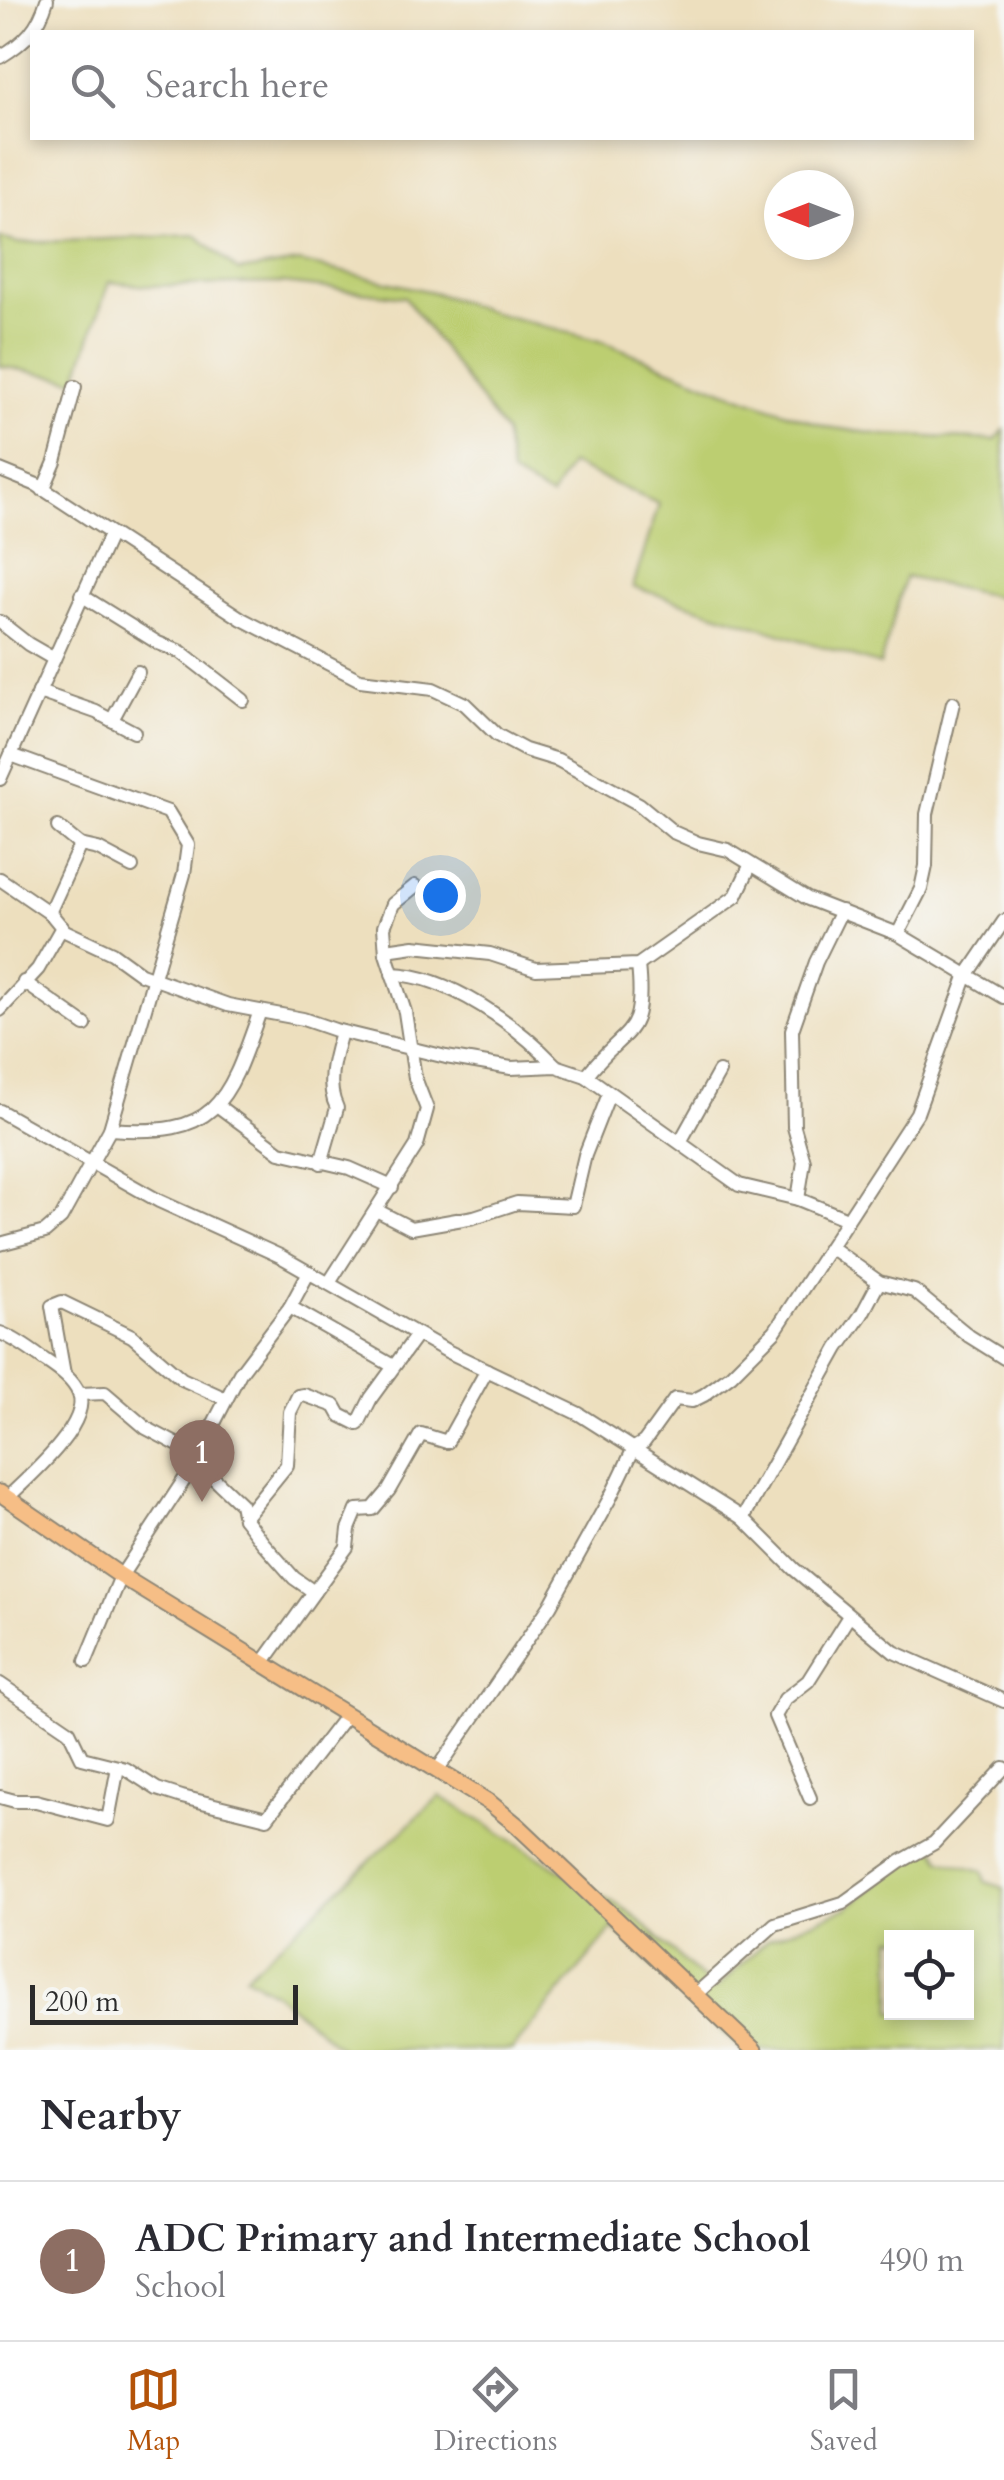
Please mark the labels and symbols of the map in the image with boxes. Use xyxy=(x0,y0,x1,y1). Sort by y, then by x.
north arrow xyxy=(764,170,854,260)
your location xyxy=(415,870,466,921)
pin: 1 xyxy=(170,1420,234,1502)
scale bar xyxy=(30,1980,298,2024)

